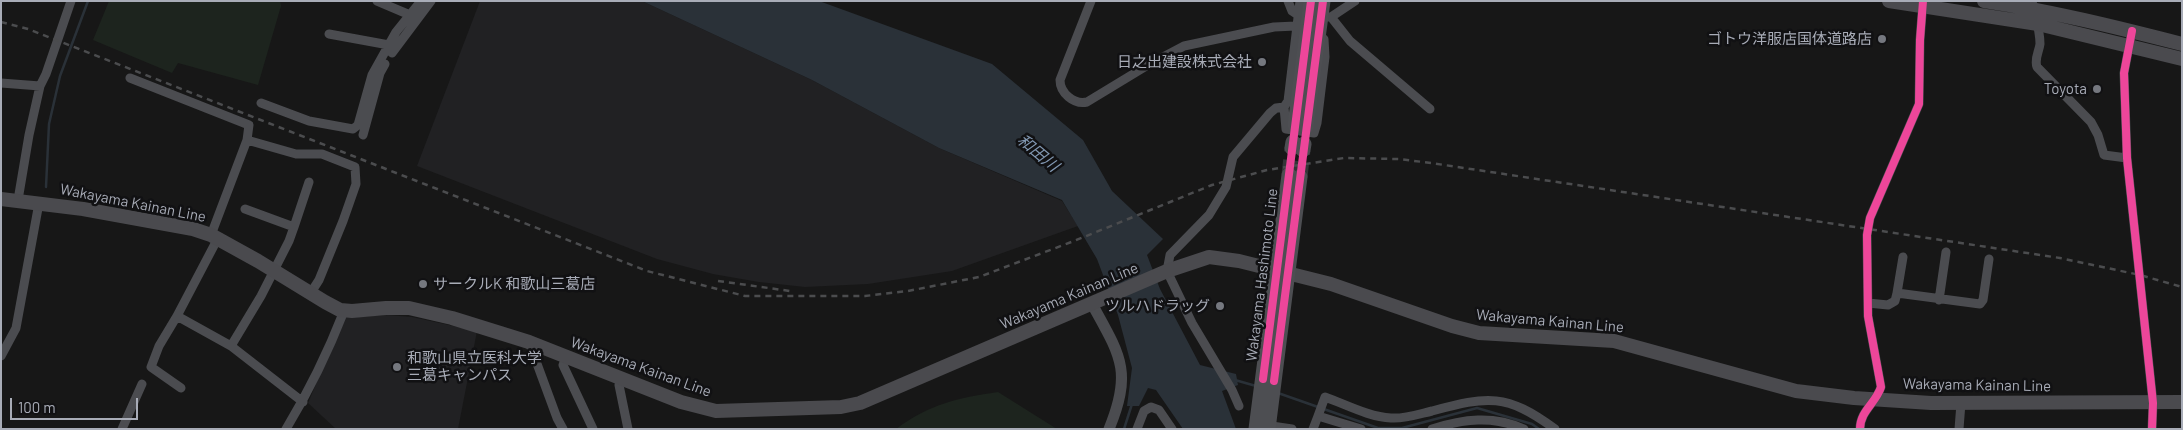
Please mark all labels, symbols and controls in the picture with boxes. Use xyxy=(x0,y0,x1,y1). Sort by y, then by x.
place label: ゴトウ洋服店国体道路店 xyxy=(1707,30,1872,48)
marker: ゴトウ洋服店国体道路店 xyxy=(1876,33,1888,45)
place label: 日之出建設株式会社 xyxy=(1117,53,1252,71)
marker: 日之出建設株式会社 xyxy=(1256,56,1268,68)
place label: Toyota xyxy=(2044,80,2087,98)
marker: Toyota xyxy=(2091,83,2103,95)
water label: 和田川 xyxy=(1013,130,1063,176)
street label: Wakayama Kainan Line xyxy=(58,180,208,226)
street label: Wakayama Hashimoto Line xyxy=(1242,187,1282,363)
street label: Wakayama Kainan Line xyxy=(997,259,1141,333)
place label: サークルK 和歌山三葛店 xyxy=(433,275,595,293)
marker: サークルK 和歌山三葛店 xyxy=(417,278,429,290)
place label: ツルハドラッグ xyxy=(1105,297,1210,315)
marker: ツルハドラッグ xyxy=(1214,300,1226,312)
street label: Wakayama Kainan Line xyxy=(1475,306,1625,336)
street label: Wakayama Kainan Line xyxy=(568,333,714,401)
place label: 和歌山県立医科大学 三葛キャンパス xyxy=(407,349,542,384)
marker: 和歌山県立医科大学 三葛キャンパス xyxy=(391,361,403,373)
street label: Wakayama Kainan Line xyxy=(1903,375,2051,395)
scale bar xyxy=(12,388,140,420)
text: 100 m xyxy=(18,398,56,416)

